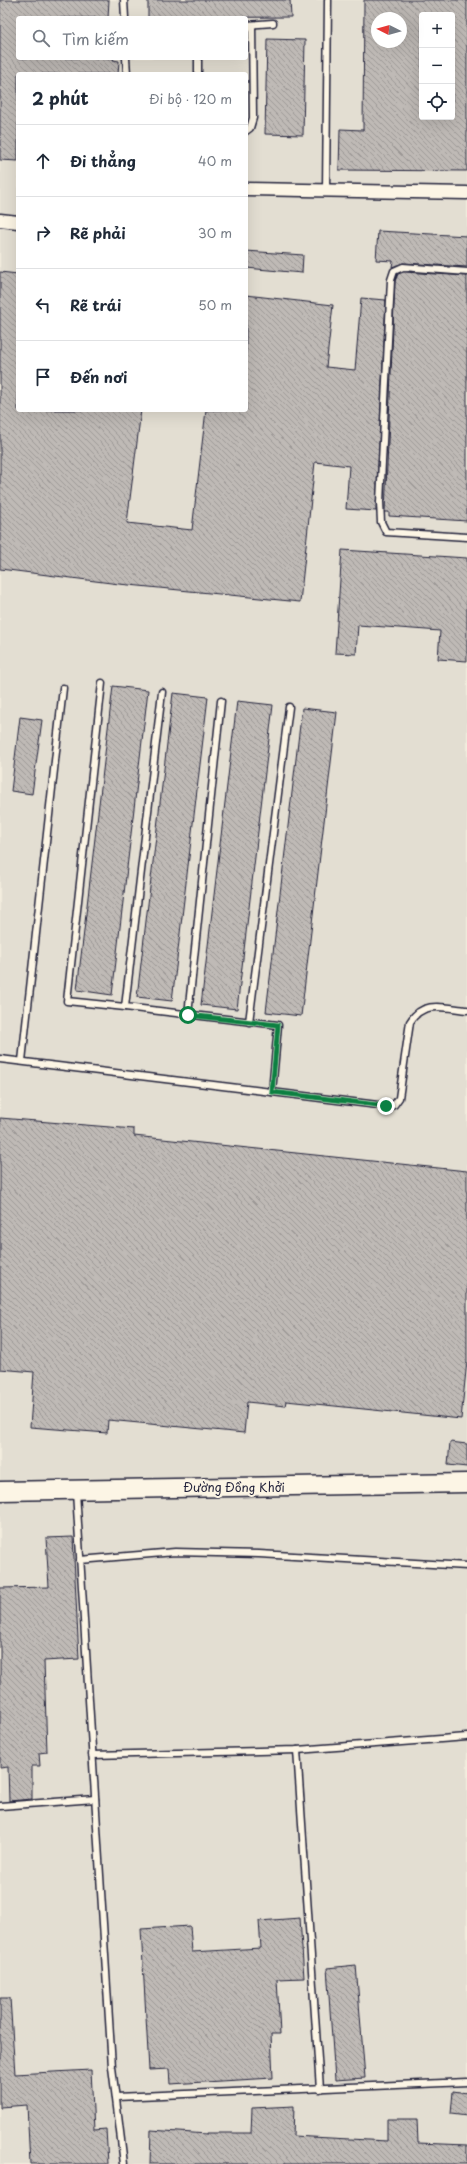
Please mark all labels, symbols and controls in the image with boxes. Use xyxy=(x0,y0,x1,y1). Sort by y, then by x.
north arrow xyxy=(371,12,407,48)
map controls xyxy=(419,12,455,120)
button: + xyxy=(419,12,455,48)
search box xyxy=(16,16,248,60)
icon: search xyxy=(30,27,52,49)
text: Tìm kiếm xyxy=(62,27,129,50)
button: − xyxy=(419,48,455,84)
button: locate xyxy=(419,84,455,120)
text: 2 phút xyxy=(32,85,89,111)
text: Đi bộ · 120 m xyxy=(149,89,232,108)
text: Đi thẳng xyxy=(70,149,136,172)
icon: ahead xyxy=(32,150,54,172)
text: 40 m xyxy=(198,151,232,170)
text: Rẽ phải xyxy=(70,221,126,244)
icon: right xyxy=(32,222,54,244)
text: 30 m xyxy=(198,223,232,242)
text: Rẽ trái xyxy=(70,293,121,316)
icon: left xyxy=(32,294,54,316)
text: 50 m xyxy=(198,295,232,314)
text: Đến nơi xyxy=(70,365,127,388)
icon: arrive xyxy=(32,366,54,388)
route start xyxy=(179,1006,197,1024)
route end xyxy=(377,1097,395,1115)
street label: Đường Đồng Khởi xyxy=(183,1478,285,1496)

